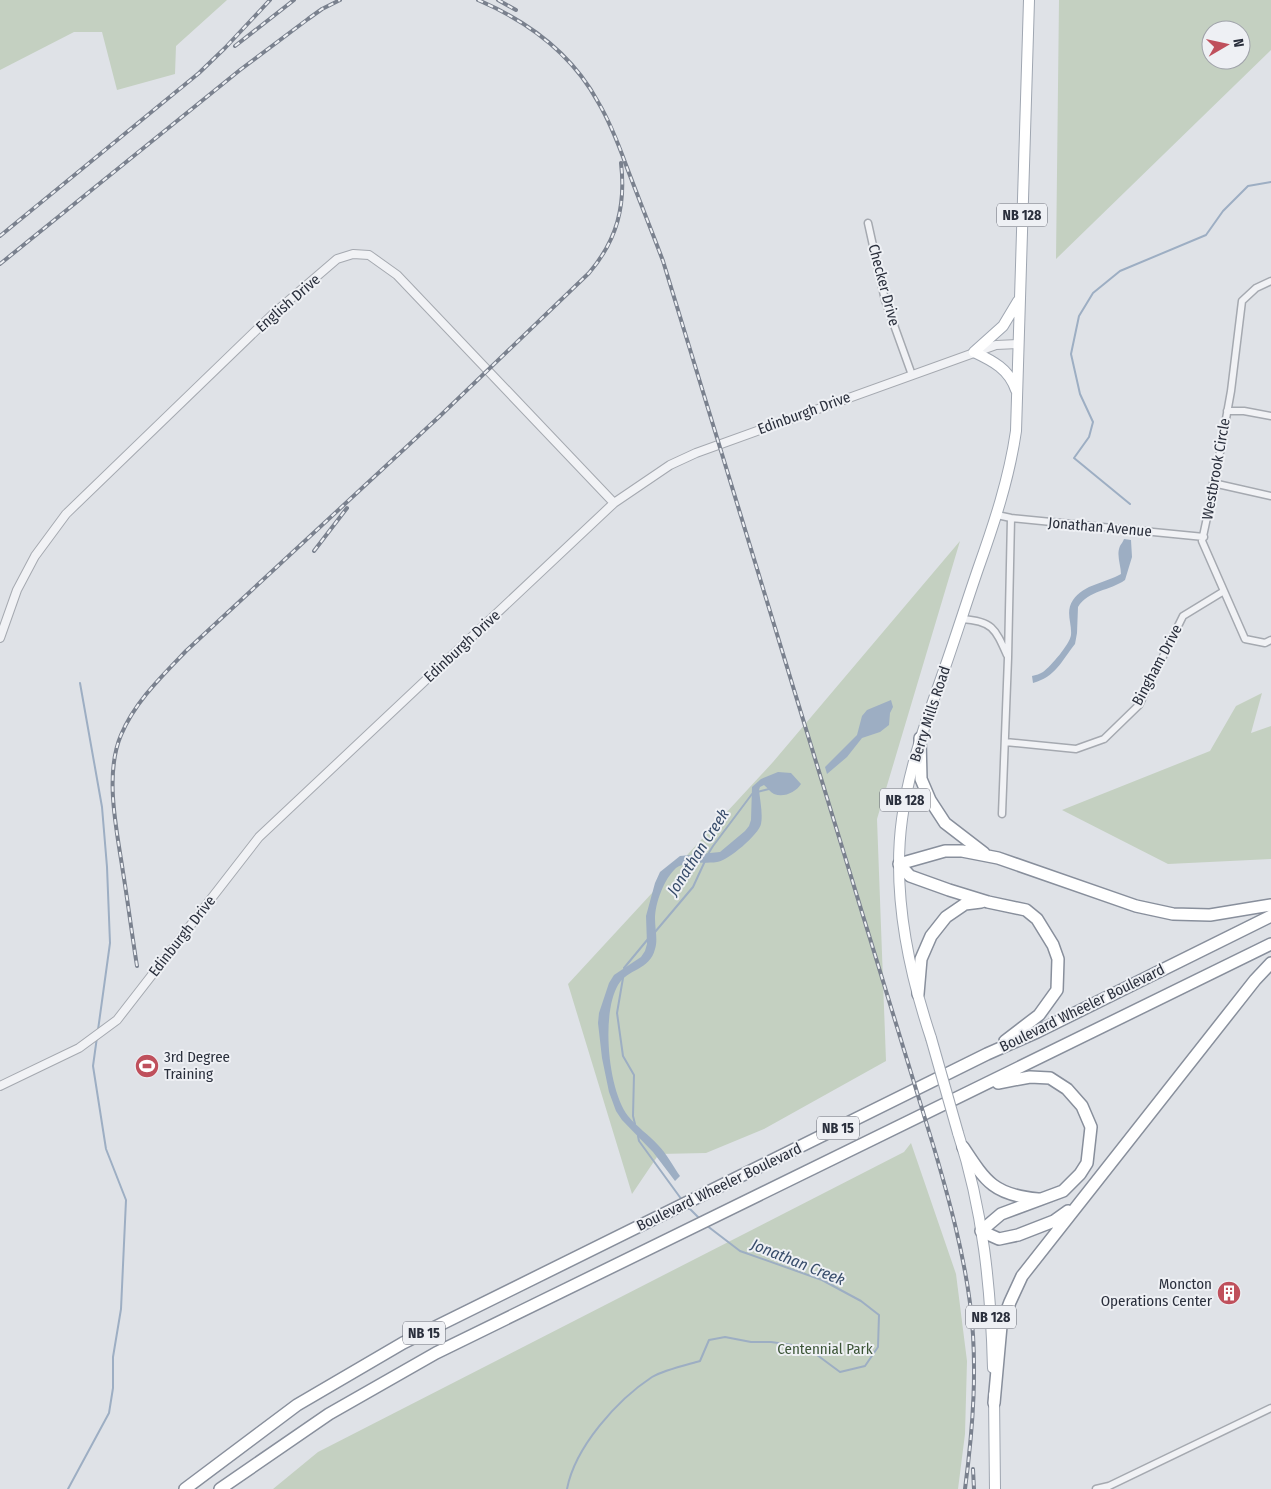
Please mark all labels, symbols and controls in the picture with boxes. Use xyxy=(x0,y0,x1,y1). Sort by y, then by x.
north arrow xyxy=(1201,20,1251,70)
text: N xyxy=(1229,38,1247,49)
road number: NB 128 xyxy=(997,204,1047,226)
street label: Checker Drive xyxy=(864,242,904,328)
street label: English Drive xyxy=(252,270,324,336)
street label: Edinburgh Drive xyxy=(755,388,853,438)
street label: Westbrook Circle xyxy=(1198,417,1234,521)
street label: Jonathan Avenue xyxy=(1047,514,1153,540)
street label: Edinburgh Drive xyxy=(420,606,504,686)
street label: Bingham Drive xyxy=(1128,621,1186,709)
street label: Berry Mills Road xyxy=(906,664,954,764)
road number: NB 128 xyxy=(880,788,930,812)
water label: Jonathan Creek xyxy=(662,805,733,900)
street label: Edinburgh Drive xyxy=(145,892,219,980)
street label: Boulevard Wheeler Boulevard xyxy=(997,960,1167,1056)
place label: 3rd Degree Training xyxy=(164,1048,230,1083)
sports icon: 3rd Degree Training xyxy=(134,1053,160,1079)
road number: NB 15 xyxy=(817,1116,859,1140)
street label: Boulevard Wheeler Boulevard xyxy=(634,1139,804,1235)
water label: Jonathan Creek xyxy=(747,1234,848,1289)
place label: Moncton Operations Center xyxy=(1101,1275,1213,1310)
building icon: Moncton Operations Center xyxy=(1216,1280,1242,1306)
road number: NB 128 xyxy=(966,1305,1016,1328)
road number: NB 15 xyxy=(403,1322,445,1345)
park label: Centennial Park xyxy=(777,1340,873,1358)

